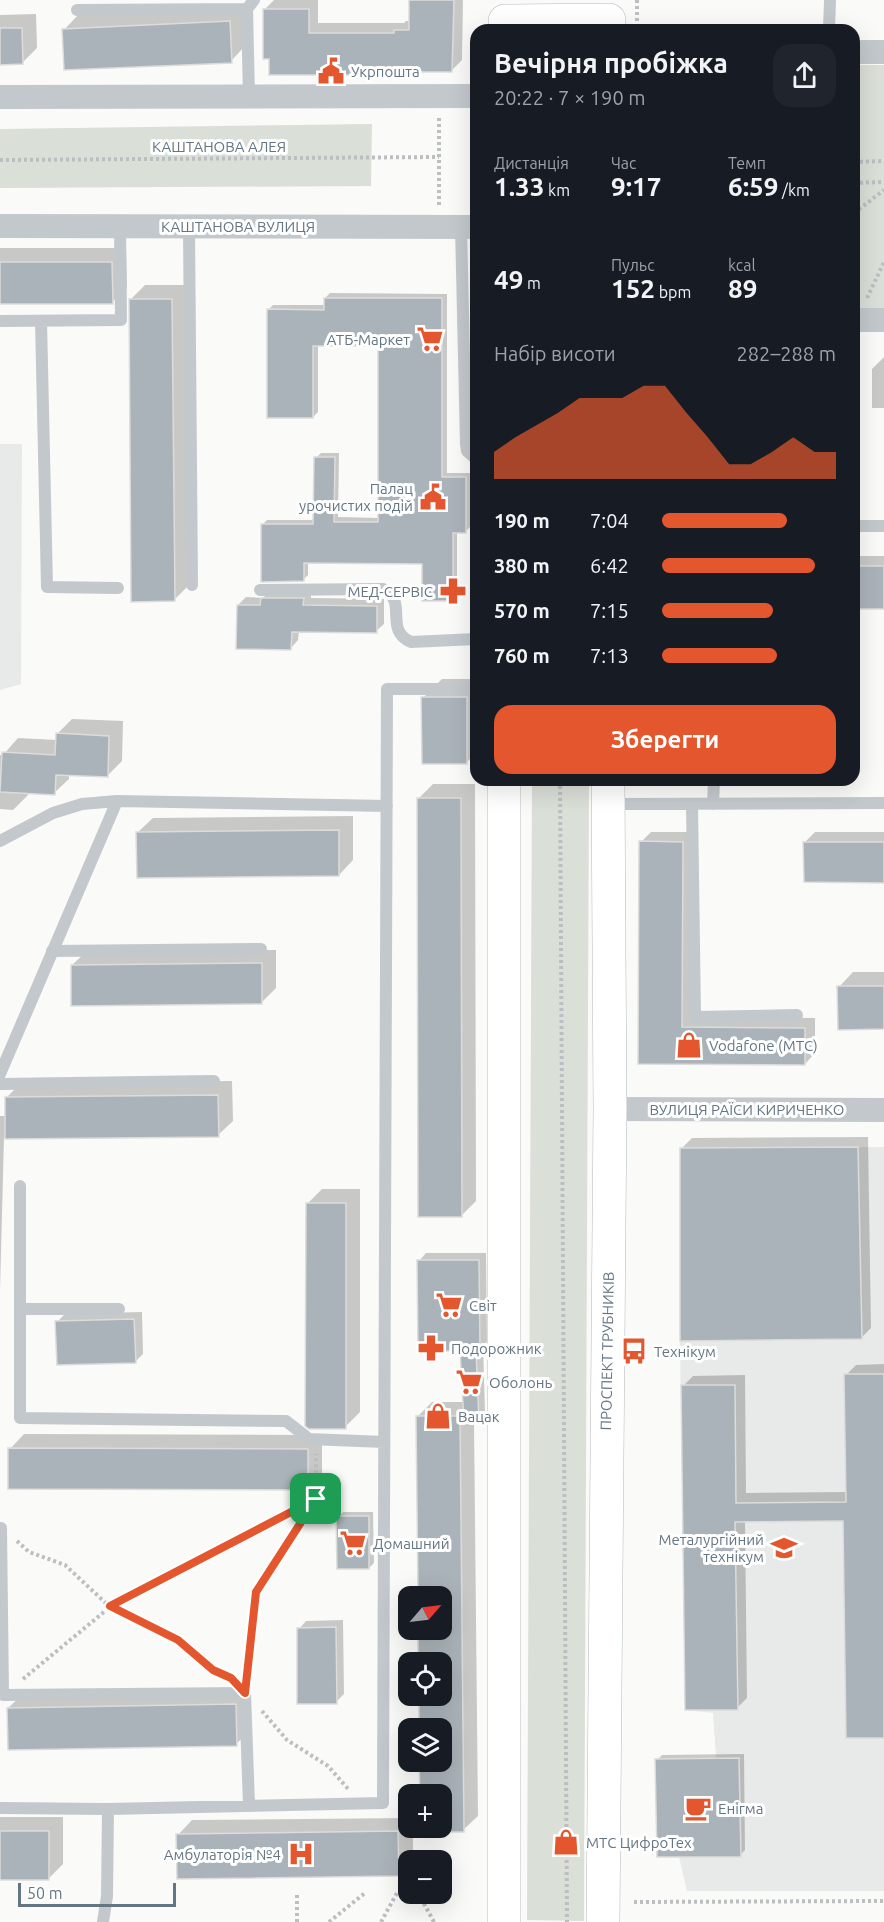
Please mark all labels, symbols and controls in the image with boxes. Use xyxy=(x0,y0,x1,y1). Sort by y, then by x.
button: share xyxy=(773,44,836,107)
text: Вечірня пробіжка xyxy=(494,48,728,78)
public building icon: Укрпошта xyxy=(316,56,346,86)
place label: Укрпошта xyxy=(351,63,420,80)
text: 20:22 · 7 × 190 m xyxy=(494,86,646,109)
street label: КАШТАНОВА АЛЕЯ xyxy=(152,138,286,155)
text: Дистанція xyxy=(494,154,569,172)
text: Час xyxy=(611,154,637,172)
text: Темп xyxy=(728,154,766,172)
text: 1.33 xyxy=(494,172,544,201)
text: 9:17 xyxy=(611,172,661,201)
text: 6:59 xyxy=(728,172,778,201)
text: km xyxy=(544,181,570,199)
text: /km xyxy=(778,181,810,199)
street label: КАШТАНОВА ВУЛИЦЯ xyxy=(161,218,315,235)
text: Пульс xyxy=(611,256,655,274)
text: kcal xyxy=(728,256,756,274)
text: 49 xyxy=(494,265,523,294)
text: m xyxy=(523,274,541,292)
text: 152 xyxy=(611,274,655,303)
text: 89 xyxy=(728,274,757,303)
text: bpm xyxy=(655,283,691,301)
supermarket icon: АТБ-Маркет xyxy=(415,324,445,354)
place label: АТБ-Маркет xyxy=(327,331,410,348)
text: Набір висоти xyxy=(494,342,616,365)
text: 282–288 m xyxy=(737,342,836,365)
place label: Палац урочистих подій xyxy=(299,480,413,514)
public building icon: Палац урочистих подій xyxy=(418,482,448,512)
text: 190 m xyxy=(494,509,550,532)
text: 7:04 xyxy=(590,509,629,532)
text: 380 m xyxy=(494,554,550,577)
text: 6:42 xyxy=(590,554,629,577)
pharmacy icon: МЕД-СЕРВІС xyxy=(438,576,468,606)
place label: МЕД-СЕРВІС xyxy=(347,583,433,600)
text: 570 m xyxy=(494,599,550,622)
text: 7:15 xyxy=(590,599,629,622)
text: 760 m xyxy=(494,644,550,667)
text: 7:13 xyxy=(590,644,629,667)
button: Зберегти xyxy=(494,705,836,774)
shop icon: Vodafone (МТС) xyxy=(674,1030,704,1060)
place label: Vodafone (МТС) xyxy=(709,1037,818,1054)
street label: ВУЛИЦЯ РАЇСИ КИРИЧЕНКО xyxy=(650,1101,844,1118)
street label: ПРОСПЕКТ ТРУБНИКІВ xyxy=(597,1271,617,1431)
supermarket icon: Світ xyxy=(434,1290,464,1320)
place label: Світ xyxy=(469,1297,497,1314)
pharmacy icon: Подорожник xyxy=(416,1333,446,1363)
bus stop icon: Технікум xyxy=(619,1336,649,1366)
place label: Подорожник xyxy=(451,1340,542,1357)
place label: Технікум xyxy=(654,1343,716,1360)
supermarket icon: Оболонь xyxy=(454,1367,484,1397)
place label: Оболонь xyxy=(489,1374,553,1391)
shop icon: Вацак xyxy=(423,1401,453,1431)
place label: Вацак xyxy=(458,1408,500,1425)
pin xyxy=(290,1473,341,1524)
icon: arrive xyxy=(299,1482,332,1515)
supermarket icon: Домашний xyxy=(338,1528,368,1558)
place label: Металургійний технікум xyxy=(658,1531,764,1565)
school or university icon: Металургійний технікум xyxy=(769,1533,799,1563)
place label: Домашний xyxy=(373,1535,450,1552)
north arrow xyxy=(398,1586,452,1640)
map controls xyxy=(398,1586,452,1904)
button: locate xyxy=(398,1652,452,1706)
button: layers xyxy=(398,1718,452,1772)
button: + xyxy=(398,1784,452,1838)
cafe icon: Енігма xyxy=(683,1793,713,1823)
place label: Енігма xyxy=(718,1800,763,1817)
shop icon: МТС ЦифроТех xyxy=(551,1827,581,1857)
place label: МТС ЦифроТех xyxy=(586,1834,692,1851)
hospital icon: Амбулаторія №4 xyxy=(286,1839,316,1869)
place label: Амбулаторія №4 xyxy=(164,1846,281,1863)
button: − xyxy=(398,1850,452,1904)
scale bar xyxy=(18,1880,176,1908)
text: 50 m xyxy=(27,1884,63,1902)

